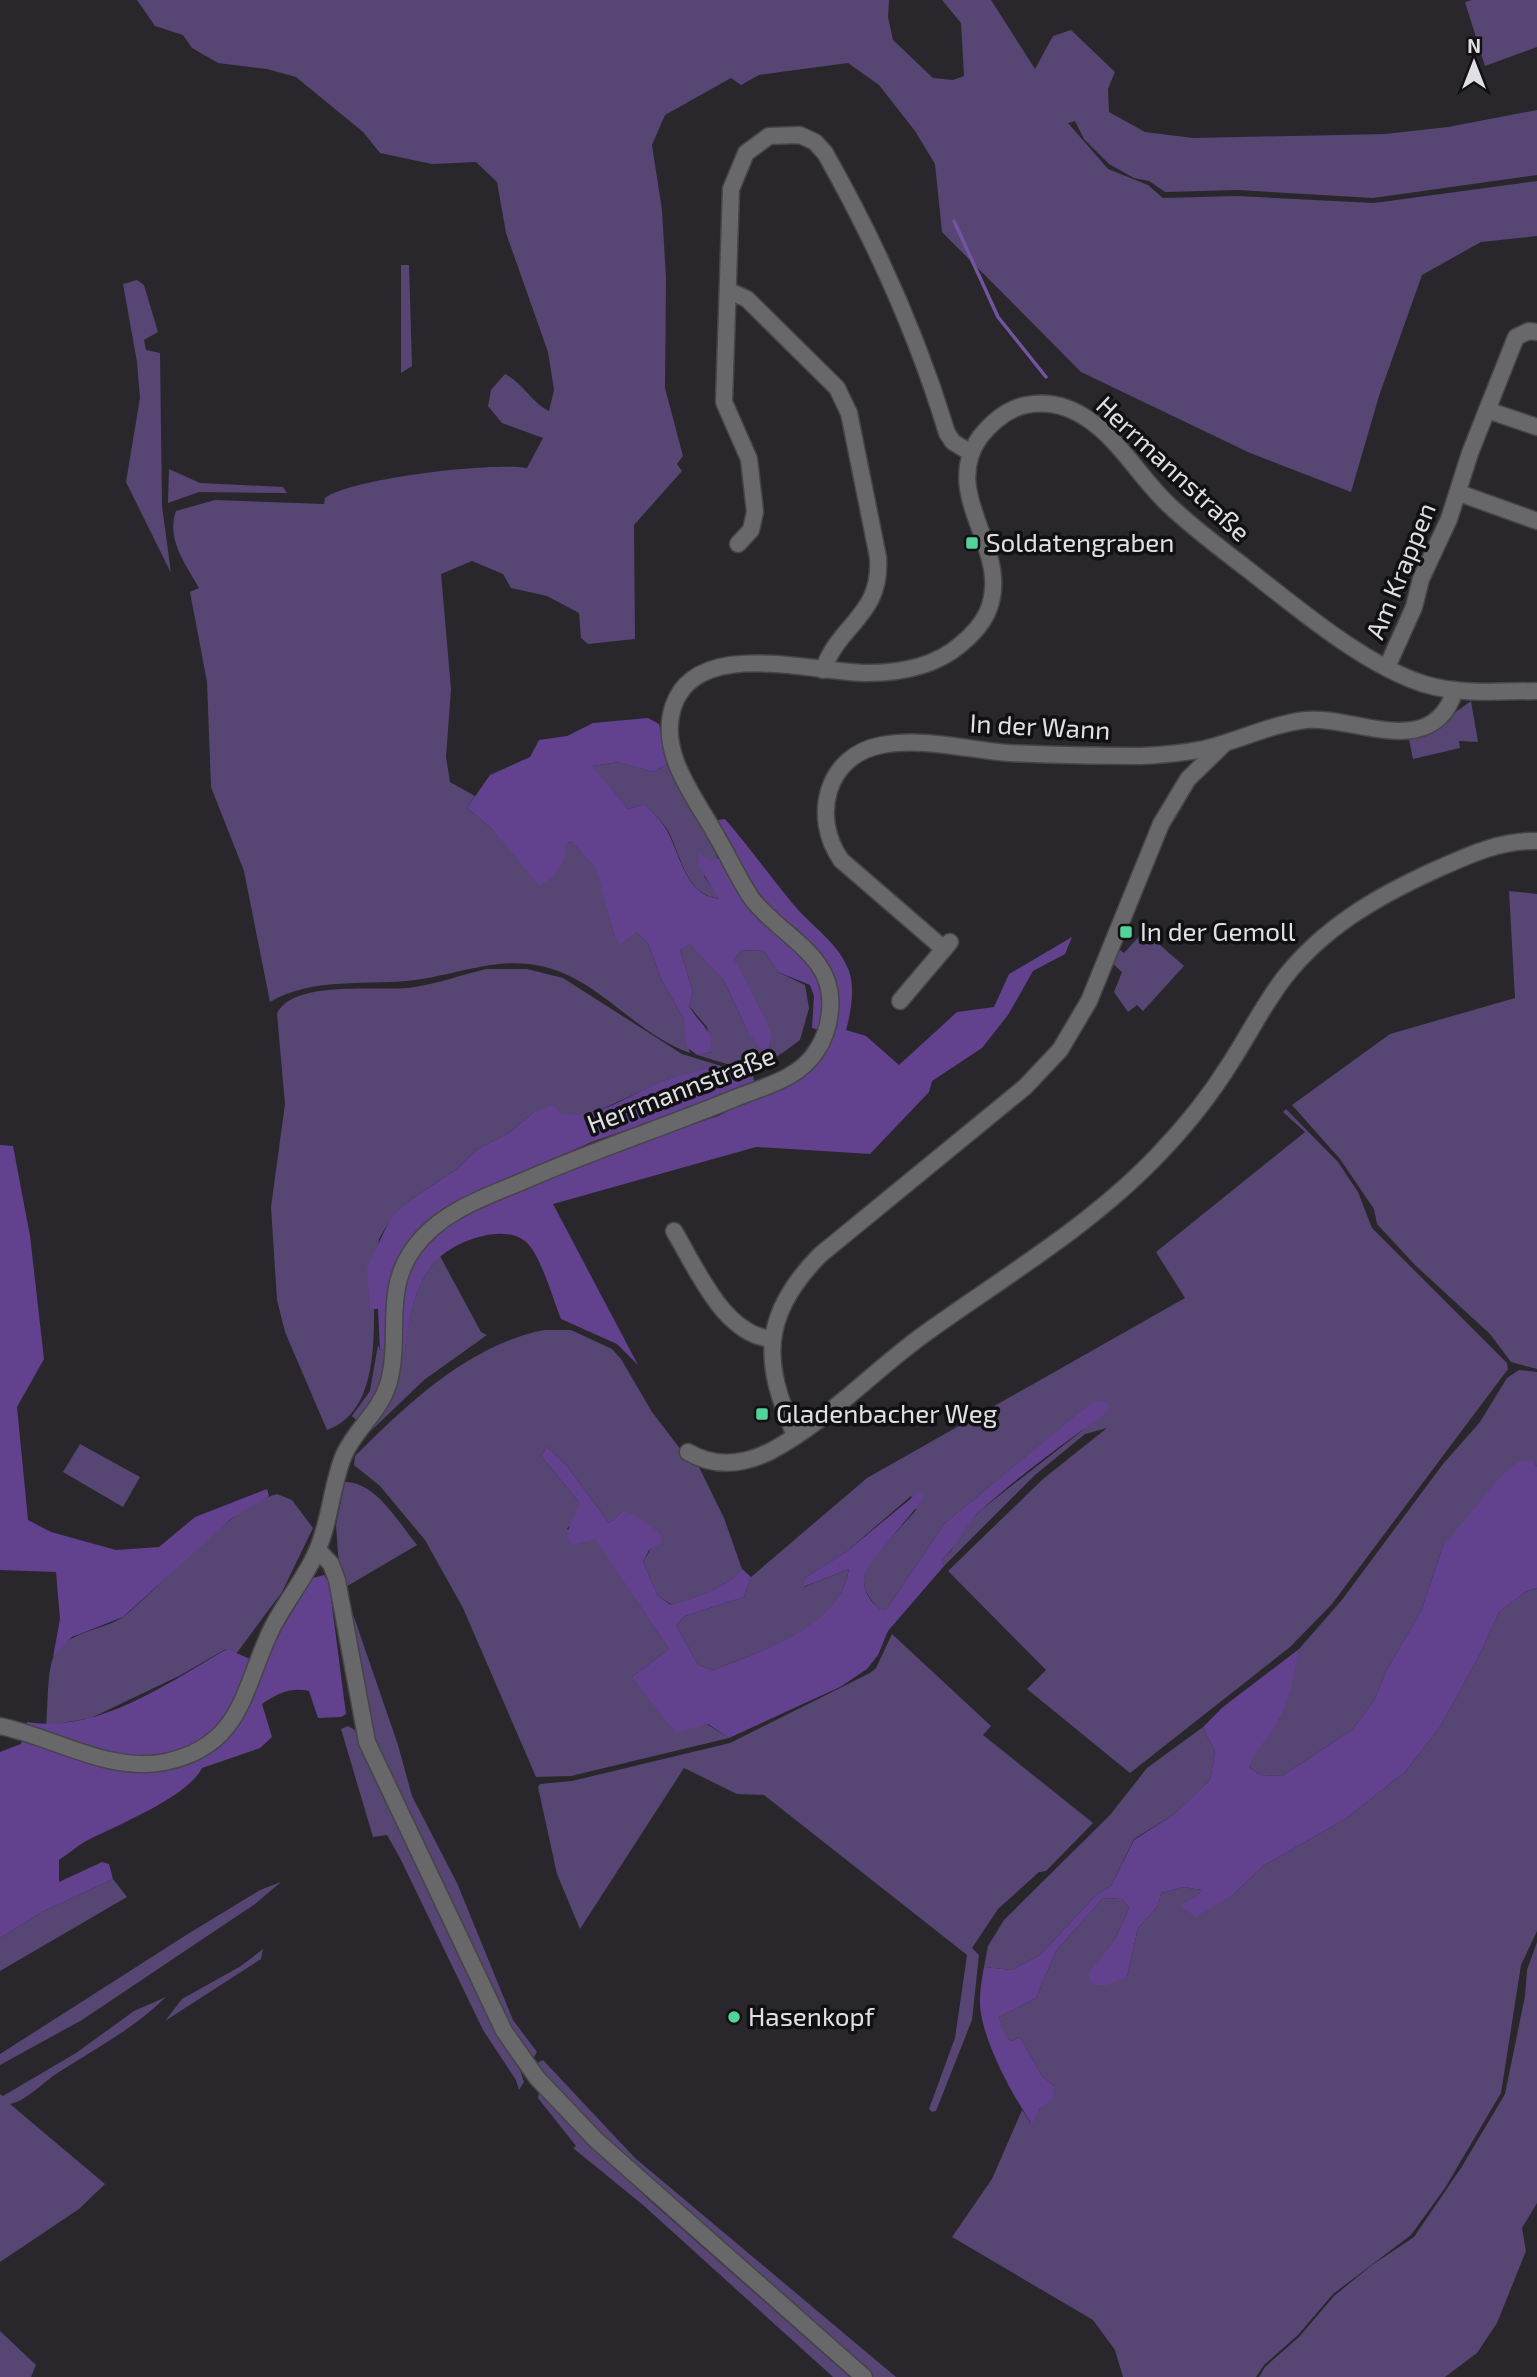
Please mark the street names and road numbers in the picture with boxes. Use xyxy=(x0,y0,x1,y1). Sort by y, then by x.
street label: Herrmannstraße xyxy=(1091,389,1257,547)
street label: Am Krappen xyxy=(1358,498,1441,643)
street label: In der Wann xyxy=(969,706,1111,745)
street label: Herrmannstraße xyxy=(582,1039,779,1139)

